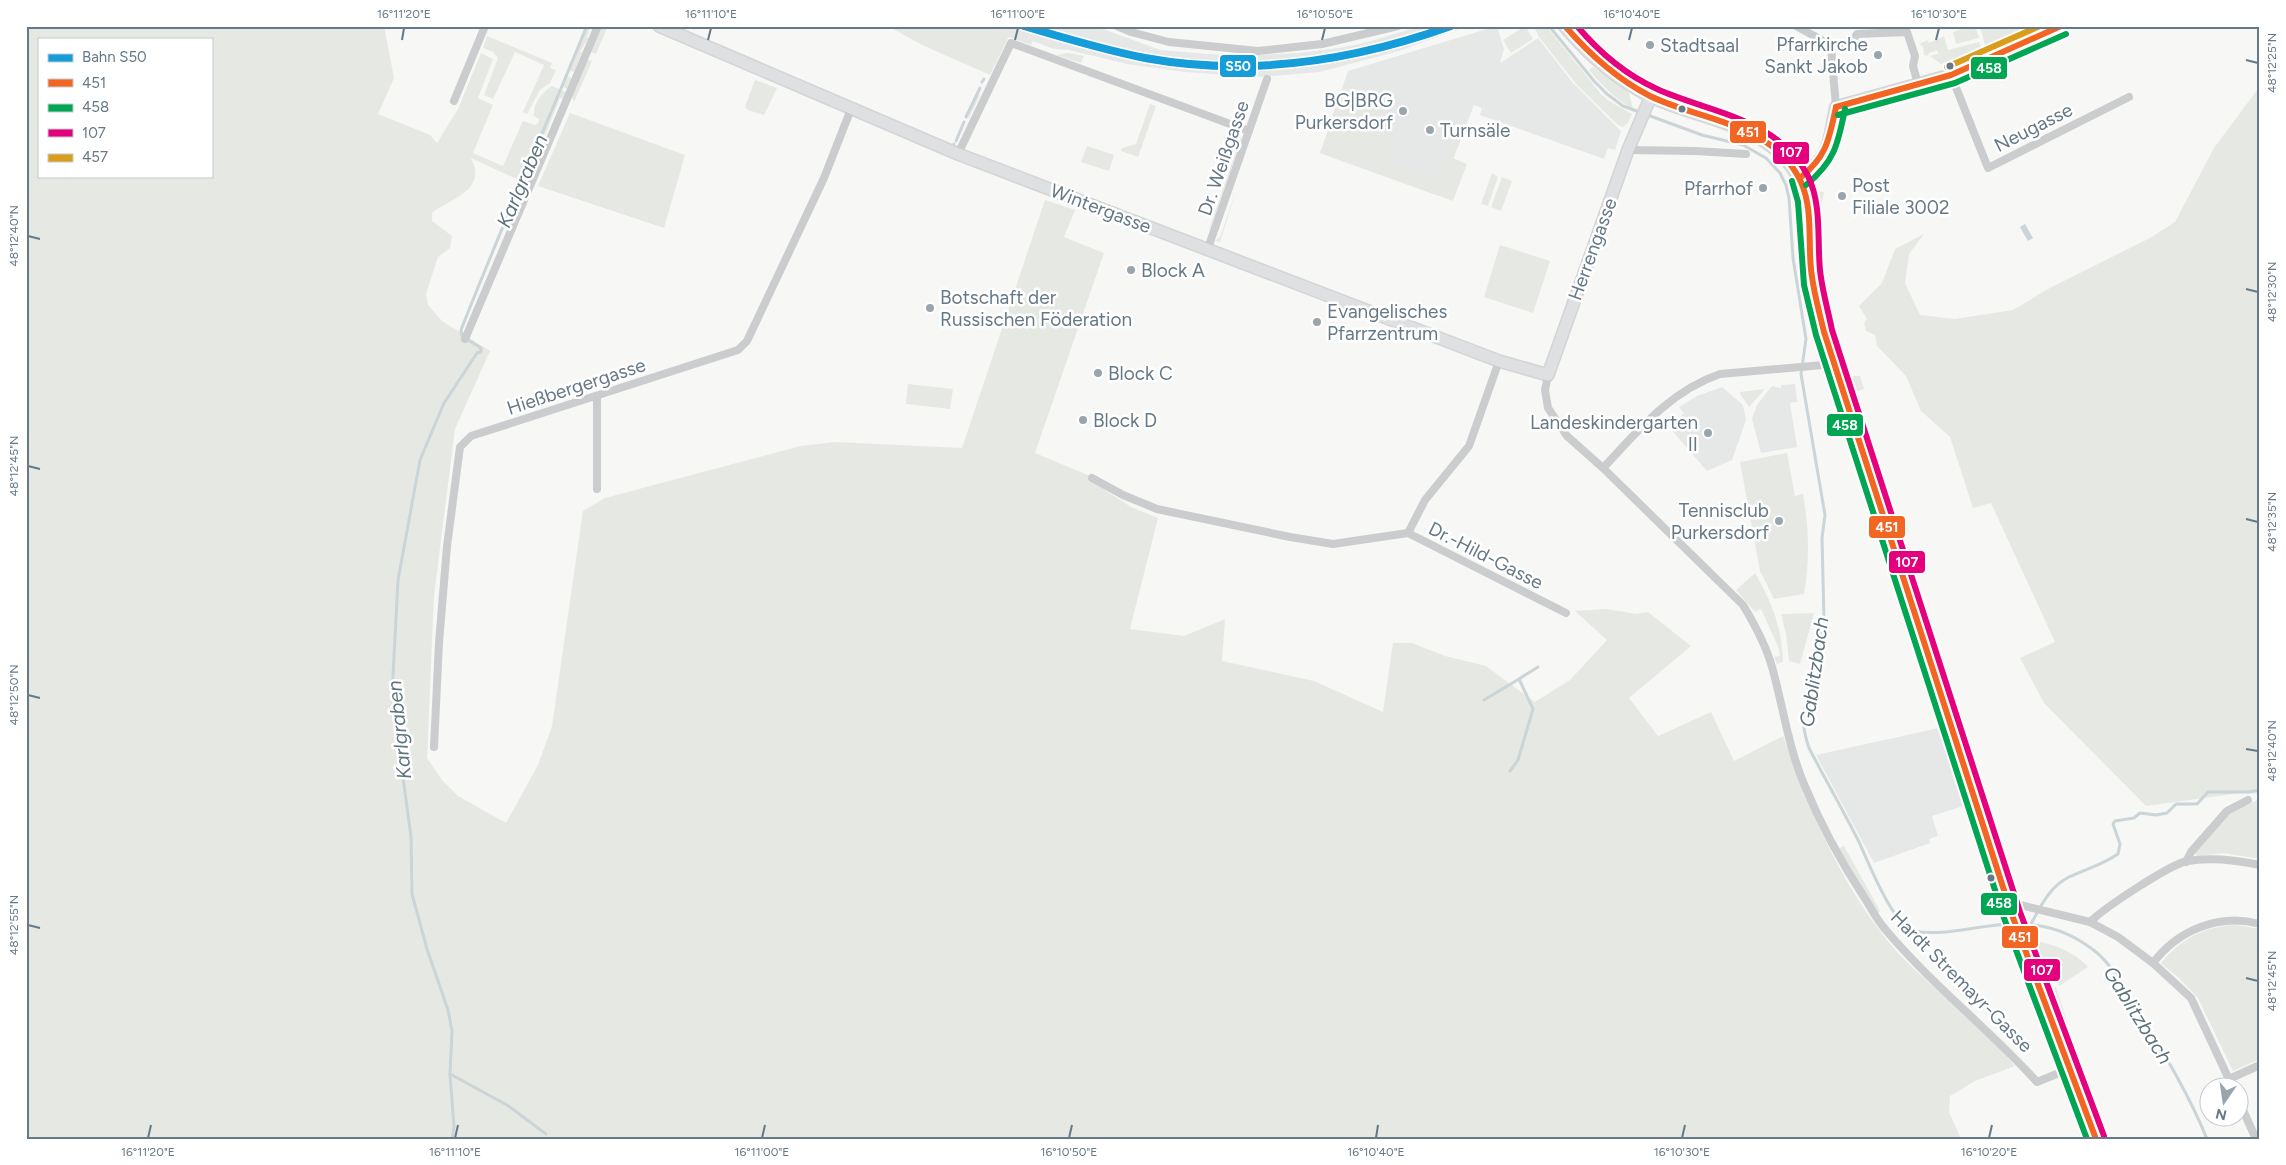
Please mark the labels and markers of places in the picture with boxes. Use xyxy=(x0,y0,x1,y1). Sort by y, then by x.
place label: Pfarrkirche Sankt Jakob xyxy=(1764,33,1868,78)
place label: Stadtsaal xyxy=(1660,34,1739,57)
marker: Stadtsaal xyxy=(1644,39,1656,51)
marker: Pfarrkirche Sankt Jakob xyxy=(1872,49,1884,61)
unlabelled marker xyxy=(1945,61,1955,71)
place label: BG|BRG Purkersdorf xyxy=(1295,89,1393,134)
unlabelled marker xyxy=(1677,104,1687,114)
marker: BG|BRG Purkersdorf xyxy=(1397,105,1409,117)
place label: Turnsäle xyxy=(1440,119,1510,142)
marker: Turnsäle xyxy=(1424,124,1436,136)
place label: Post Filiale 3002 xyxy=(1852,174,1950,219)
place label: Pfarrhof xyxy=(1684,177,1753,200)
marker: Pfarrhof xyxy=(1757,182,1769,194)
marker: Post Filiale 3002 xyxy=(1836,190,1848,202)
place label: Block A xyxy=(1141,259,1205,282)
marker: Block A xyxy=(1125,264,1137,276)
place label: Botschaft der Russischen Föderation xyxy=(940,286,1132,331)
place label: Evangelisches Pfarrzentrum xyxy=(1327,300,1447,345)
marker: Botschaft der Russischen Föderation xyxy=(924,302,936,314)
marker: Evangelisches Pfarrzentrum xyxy=(1311,316,1323,328)
place label: Block C xyxy=(1108,362,1173,385)
marker: Block C xyxy=(1092,367,1104,379)
place label: Block D xyxy=(1093,409,1157,432)
place label: Landeskindergarten II xyxy=(1530,411,1698,456)
marker: Block D xyxy=(1077,414,1089,426)
marker: Landeskindergarten II xyxy=(1702,427,1714,439)
place label: Tennisclub Purkersdorf xyxy=(1671,499,1769,544)
marker: Tennisclub Purkersdorf xyxy=(1773,515,1785,527)
unlabelled marker xyxy=(1986,873,1996,883)

